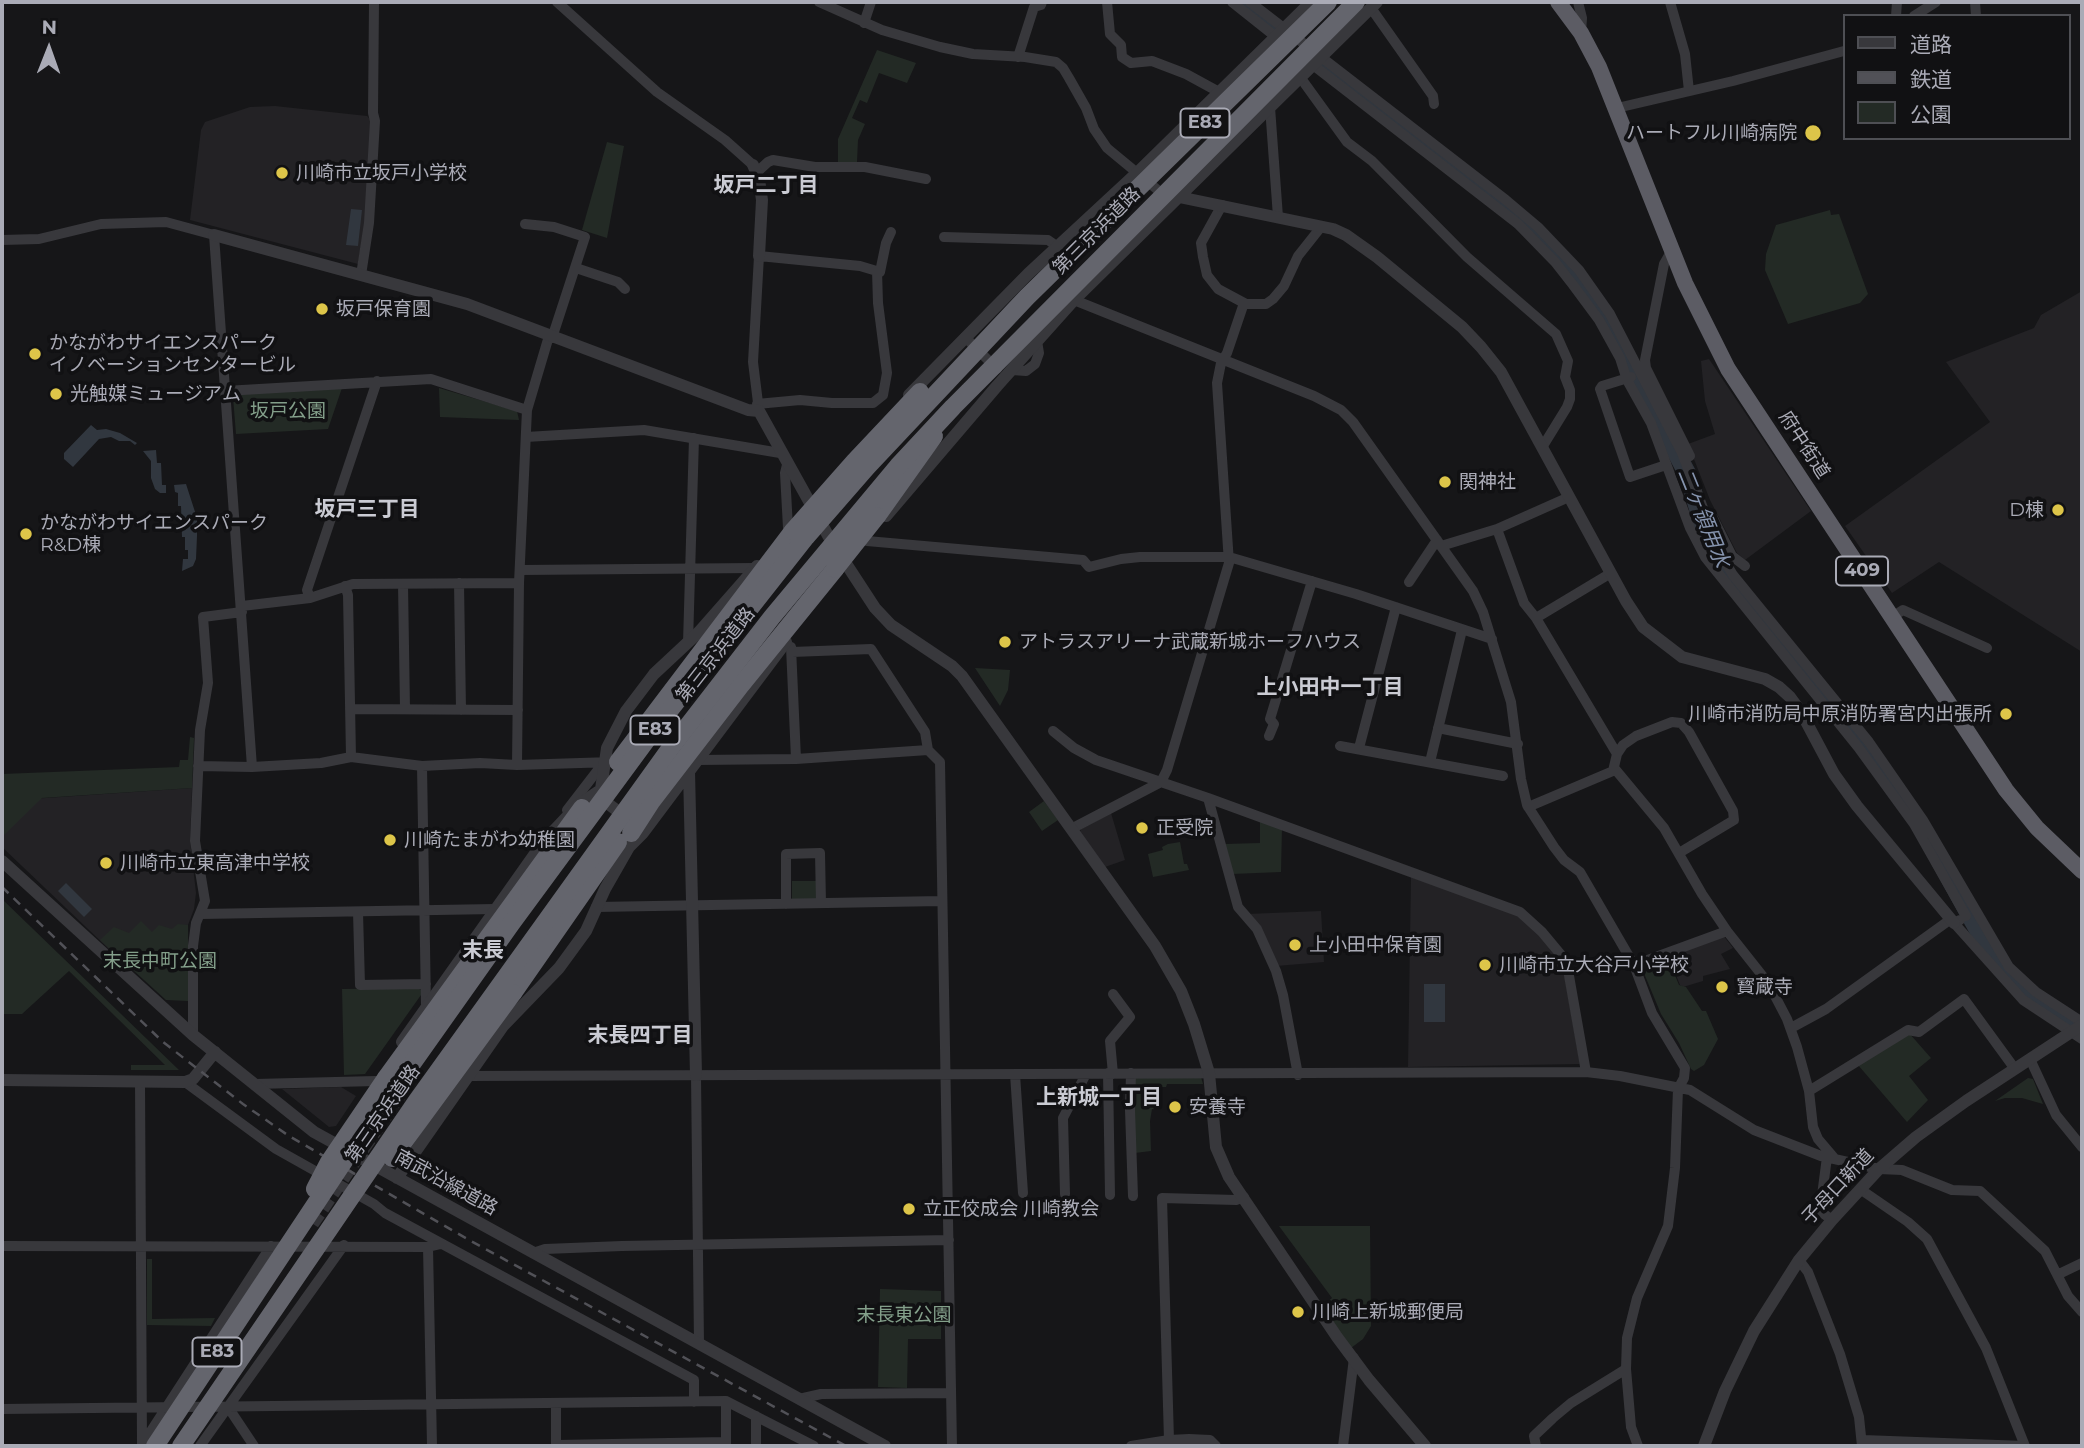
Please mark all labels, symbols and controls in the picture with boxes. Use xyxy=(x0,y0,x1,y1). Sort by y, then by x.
north arrow xyxy=(14,14,84,84)
legend xyxy=(1842,14,2070,140)
text: N xyxy=(41,16,57,39)
text: 道路 xyxy=(1910,32,1952,57)
text: 鉄道 xyxy=(1910,67,1952,92)
text: 公園 xyxy=(1910,102,1952,127)
road number: E83 xyxy=(1180,109,1230,138)
place label: ハートフル川崎病院 xyxy=(1626,122,1797,144)
marker: ハートフル川崎病院 xyxy=(1803,123,1823,143)
place label: 川崎市立坂戸小学校 xyxy=(296,162,467,184)
marker: 川崎市立坂戸小学校 xyxy=(274,165,290,181)
district label: 坂戸二丁目 xyxy=(714,173,818,199)
street label: 第三京浜道路 xyxy=(1049,183,1145,279)
place label: 坂戸保育園 xyxy=(336,298,431,320)
marker: 坂戸保育園 xyxy=(314,301,330,317)
place label: かながわサイエンスパーク イノベーションセンタービル xyxy=(49,332,296,376)
marker: かながわサイエンスパーク イノベーションセンタービル xyxy=(27,346,43,362)
place label: 光触媒ミュージアム xyxy=(70,383,241,405)
marker: 光触媒ミュージアム xyxy=(48,386,64,402)
park label: 坂戸公園 xyxy=(250,400,326,422)
street label: 府中街道 xyxy=(1774,407,1834,483)
water label: 二ヶ領用水 xyxy=(1672,465,1734,571)
place label: 関神社 xyxy=(1459,471,1516,493)
marker: 関神社 xyxy=(1437,474,1453,490)
district label: 坂戸三丁目 xyxy=(315,497,419,523)
place label: D棟 xyxy=(2009,499,2044,521)
marker: D棟 xyxy=(2050,502,2066,518)
place label: かながわサイエンスパーク R&D棟 xyxy=(40,512,268,556)
marker: かながわサイエンスパーク R&D棟 xyxy=(18,526,34,542)
road number: 409 xyxy=(1836,556,1888,586)
street label: 第三京浜道路 xyxy=(672,603,760,707)
place label: アトラスアリーナ武蔵新城ホーフハウス xyxy=(1019,631,1361,653)
marker: アトラスアリーナ武蔵新城ホーフハウス xyxy=(997,634,1013,650)
district label: 上小田中一丁目 xyxy=(1257,675,1403,701)
place label: 川崎市消防局中原消防署宮内出張所 xyxy=(1688,703,1992,725)
marker: 川崎市消防局中原消防署宮内出張所 xyxy=(1998,706,2014,722)
road number: E83 xyxy=(630,716,680,744)
place label: 正受院 xyxy=(1156,817,1213,839)
marker: 正受院 xyxy=(1134,820,1150,836)
place label: 川崎たまがわ幼稚園 xyxy=(404,829,575,851)
marker: 川崎たまがわ幼稚園 xyxy=(382,832,398,848)
place label: 川崎市立東高津中学校 xyxy=(120,852,310,874)
marker: 川崎市立東高津中学校 xyxy=(98,855,114,871)
place label: 上小田中保育園 xyxy=(1309,934,1442,956)
marker: 上小田中保育園 xyxy=(1287,937,1303,953)
district label: 末長 xyxy=(462,938,504,964)
park label: 末長中町公園 xyxy=(103,950,217,972)
place label: 川崎市立大谷戸小学校 xyxy=(1499,954,1689,976)
marker: 川崎市立大谷戸小学校 xyxy=(1477,957,1493,973)
place label: 寳蔵寺 xyxy=(1736,976,1793,998)
marker: 寳蔵寺 xyxy=(1714,979,1730,995)
district label: 末長四丁目 xyxy=(588,1023,692,1049)
street label: 第三京浜道路 xyxy=(341,1061,425,1167)
district label: 上新城一丁目 xyxy=(1036,1085,1162,1111)
place label: 安養寺 xyxy=(1189,1096,1246,1118)
marker: 安養寺 xyxy=(1167,1099,1183,1115)
street label: 子母口新道 xyxy=(1797,1144,1879,1230)
street label: 南武沿線道路 xyxy=(391,1145,501,1221)
place label: 立正佼成会 川崎教会 xyxy=(923,1198,1099,1220)
marker: 立正佼成会 川崎教会 xyxy=(901,1201,917,1217)
place label: 川崎上新城郵便局 xyxy=(1312,1301,1464,1323)
park label: 末長東公園 xyxy=(857,1304,951,1326)
marker: 川崎上新城郵便局 xyxy=(1290,1304,1306,1320)
road number: E83 xyxy=(192,1338,242,1366)

